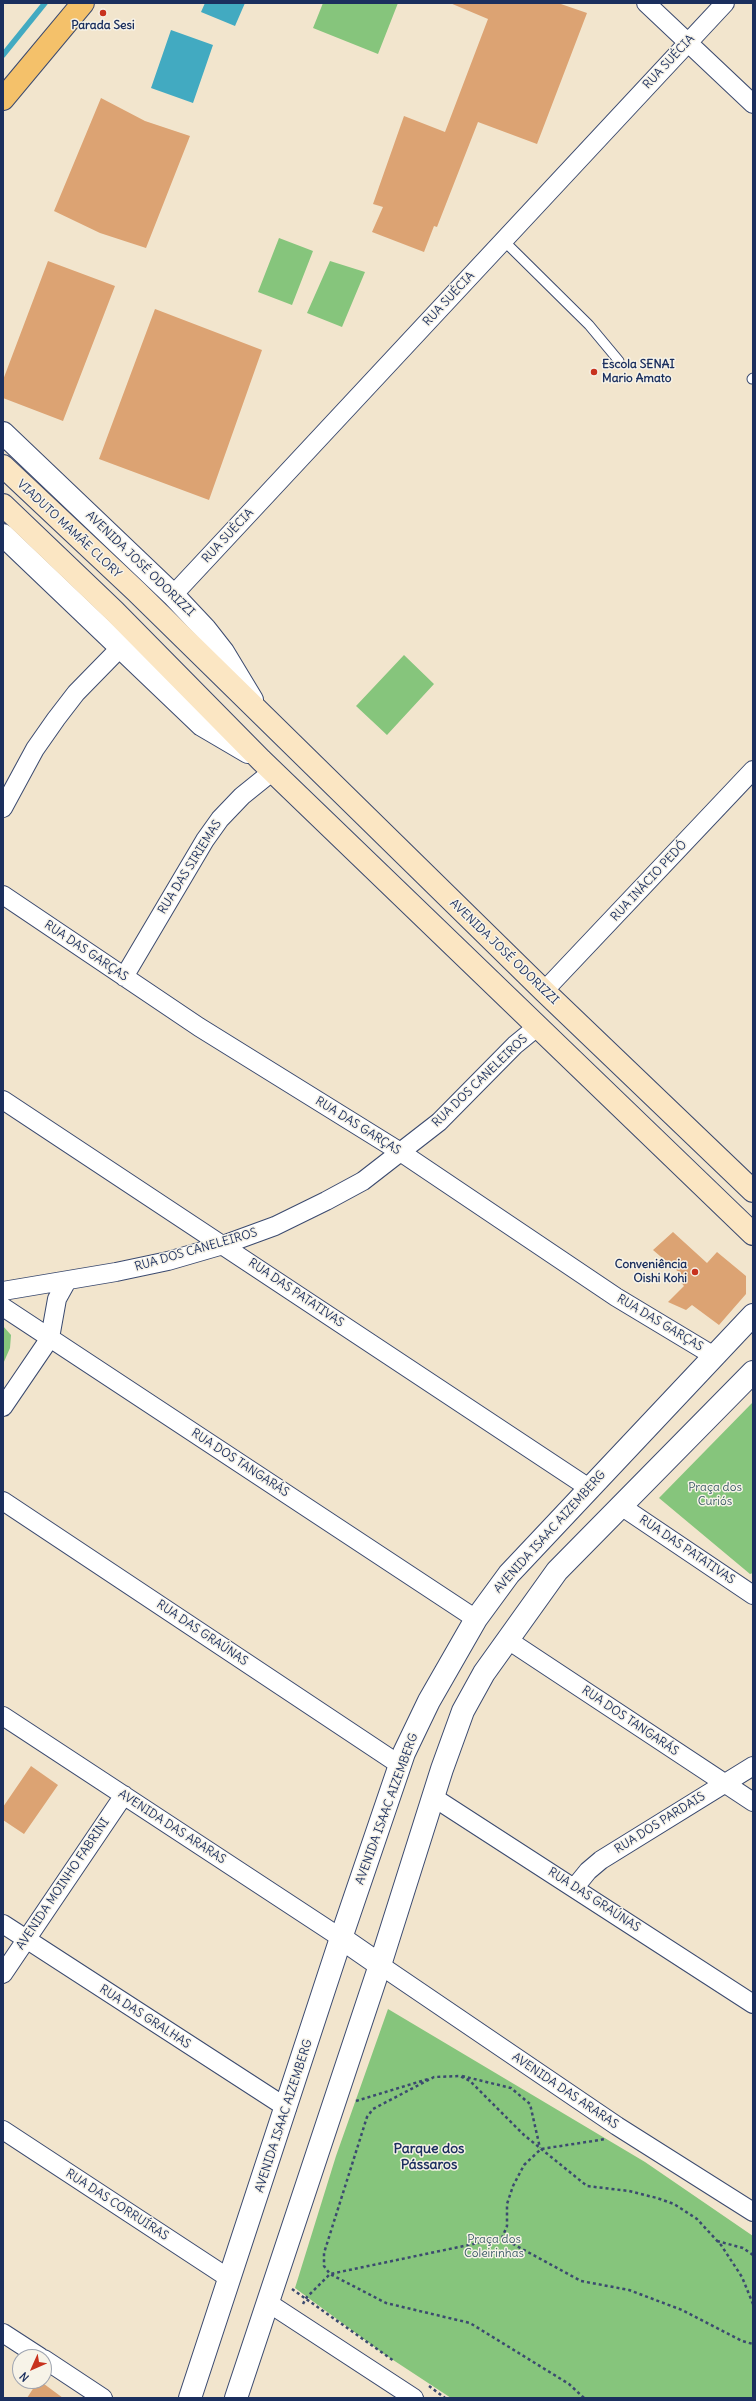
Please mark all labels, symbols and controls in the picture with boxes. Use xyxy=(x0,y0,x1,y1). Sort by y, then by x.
marker: Parada Sesi xyxy=(98,8,108,18)
place label: Parada Sesi xyxy=(71,19,135,33)
street label: RUA SUÉCIA xyxy=(640,32,698,92)
street label: RUA SUÉCIA xyxy=(420,269,478,329)
place label: Escola SENAI Mario Amato xyxy=(602,358,675,386)
marker: Escola SENAI Mario Amato xyxy=(589,367,599,377)
street label: VIADUTO MAMÃE CLORY xyxy=(14,477,124,581)
street label: RUA SUÉCIA xyxy=(199,506,257,566)
street label: AVENIDA JOSÉ ODORIZZI xyxy=(83,508,197,620)
street label: RUA DAS SIRIEMAS xyxy=(155,817,225,917)
street label: RUA INÁCIO PEDÓ xyxy=(608,838,690,924)
street label: AVENIDA JOSÉ ODORIZZI xyxy=(447,896,561,1008)
street label: RUA DAS GARÇAS xyxy=(41,918,131,984)
street label: RUA DOS CANELEIROS xyxy=(429,1032,531,1130)
street label: RUA DAS GARÇAS xyxy=(313,1094,403,1158)
street label: RUA DOS CANELEIROS xyxy=(133,1226,259,1274)
street label: RUA DAS PATATIVAS xyxy=(246,1256,346,1330)
place label: Conveniência Oishi Kohi xyxy=(615,1258,687,1286)
marker: Conveniência Oishi Kohi xyxy=(690,1267,700,1277)
street label: RUA DAS GARÇAS xyxy=(614,1292,706,1354)
street label: RUA DOS TANGARÁS xyxy=(188,1426,292,1500)
street label: AVENIDA ISAAC AIZEMBERG xyxy=(491,1468,609,1596)
park label: Praça dos Curiós xyxy=(688,1481,742,1509)
street label: RUA DAS PATATIVAS xyxy=(637,1513,737,1587)
street label: RUA DAS GRAÚNAS xyxy=(154,1597,250,1669)
street label: RUA DOS TANGARÁS xyxy=(579,1683,681,1759)
street label: AVENIDA ISAAC AIZEMBERG xyxy=(353,1731,421,1887)
street label: AVENIDA DAS ARARAS xyxy=(116,1787,228,1867)
street label: RUA DOS PARDAIS xyxy=(612,1789,708,1857)
street label: AVENIDA MOINHO FABRINI xyxy=(13,1815,113,1953)
street label: RUA DAS GRAÚNAS xyxy=(545,1865,643,1935)
street label: RUA DAS GRALHAS xyxy=(97,1982,193,2052)
street label: AVENIDA ISAAC AIZEMBERG xyxy=(252,2038,316,2194)
street label: AVENIDA DAS ARARAS xyxy=(509,2050,621,2132)
district label: Parque dos Pássaros xyxy=(394,2141,464,2174)
street label: RUA DAS CORRUÍRAS xyxy=(63,2166,171,2244)
park label: Praça dos Coleirinhas xyxy=(464,2233,524,2261)
north arrow xyxy=(12,2349,52,2389)
text: N xyxy=(17,2369,32,2384)

